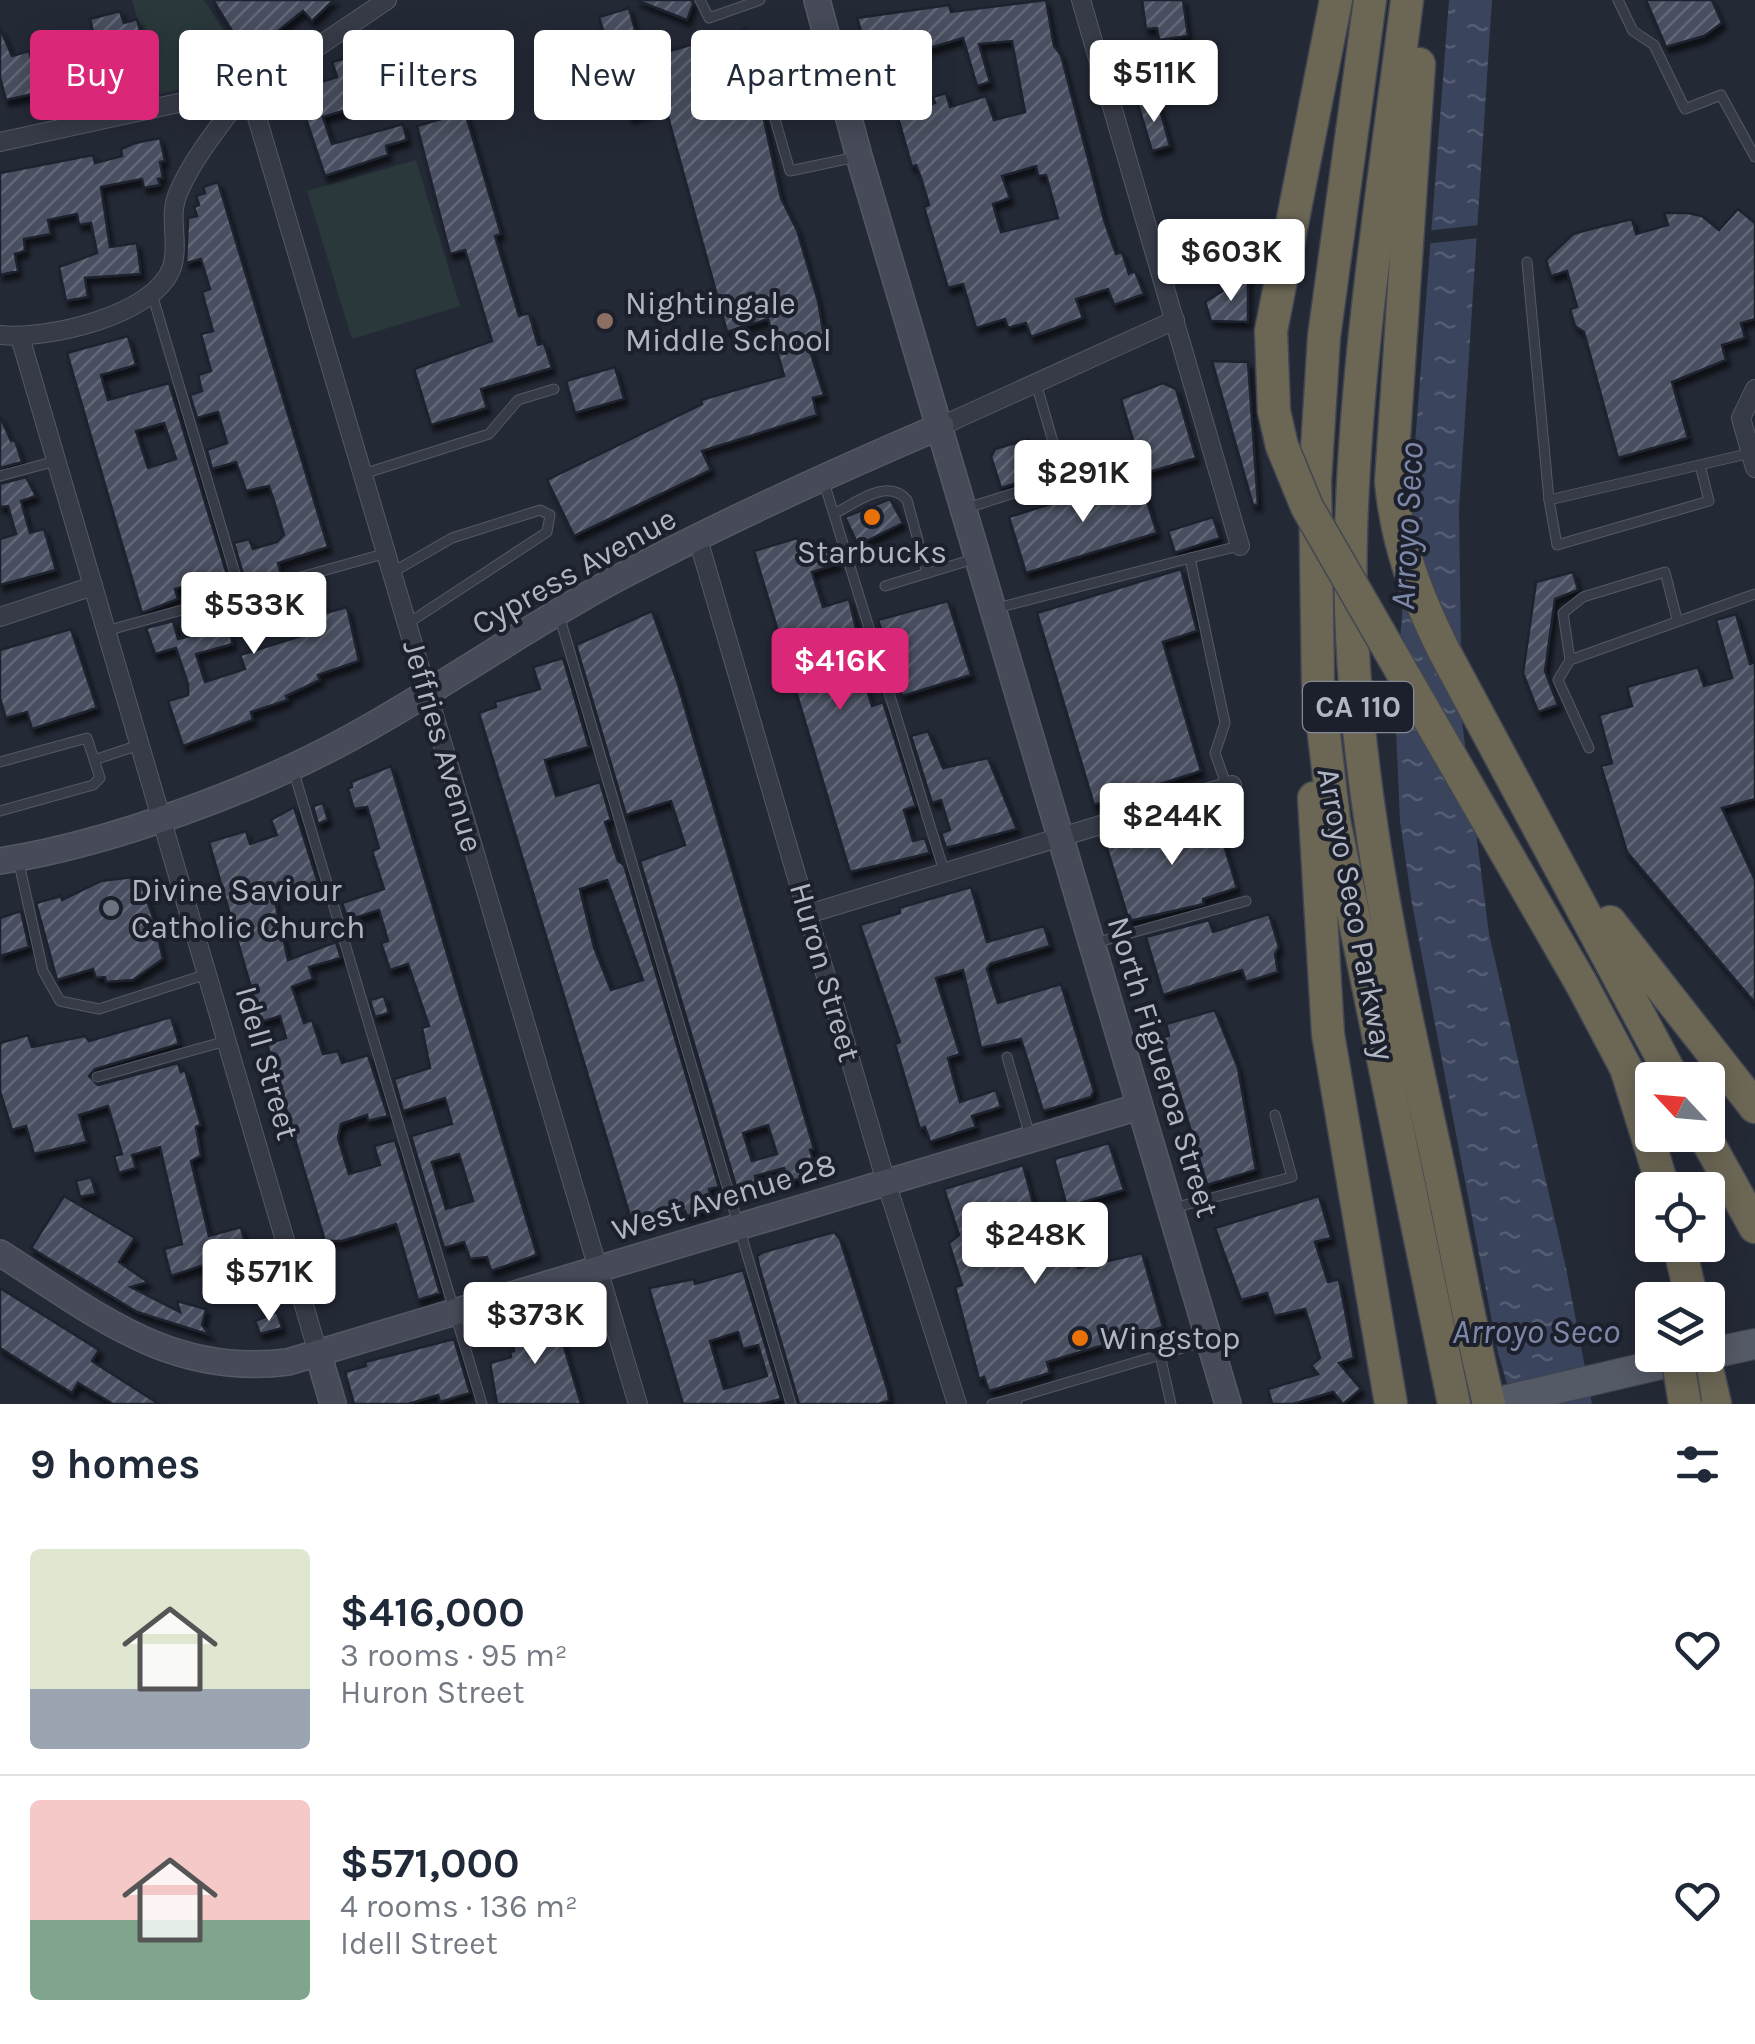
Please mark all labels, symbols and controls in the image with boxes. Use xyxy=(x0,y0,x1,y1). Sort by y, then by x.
chip: Buy xyxy=(30,30,159,120)
chip: Rent xyxy=(179,30,323,120)
chip: Filters xyxy=(343,30,514,120)
chip: New xyxy=(534,30,671,120)
chip: Apartment xyxy=(691,30,932,120)
pin: $511K xyxy=(1084,40,1224,125)
text: $511K xyxy=(1112,54,1196,91)
pin: $603K xyxy=(1161,219,1301,304)
text: $603K xyxy=(1180,233,1282,270)
place label: Nightingale Middle School xyxy=(625,285,832,359)
marker: Nightingale Middle School xyxy=(594,310,616,332)
pin: $291K xyxy=(1013,440,1153,525)
water label: Arroyo Seco xyxy=(1382,441,1432,611)
text: $291K xyxy=(1036,454,1130,491)
street label: Cypress Avenue xyxy=(465,500,683,642)
marker: Starbucks xyxy=(861,506,883,528)
place label: Starbucks xyxy=(797,534,947,571)
pin: $533K xyxy=(184,572,324,657)
text: $533K xyxy=(203,586,305,623)
pin: $416K xyxy=(770,628,910,713)
street label: Jeffries Avenue xyxy=(395,636,491,856)
text: $416K xyxy=(794,642,886,679)
road number: CA 110 xyxy=(1303,682,1413,732)
street label: Arroyo Seco Parkway xyxy=(1310,765,1403,1063)
pin: $244K xyxy=(1102,783,1242,868)
text: $244K xyxy=(1122,797,1222,834)
place label: Divine Saviour Catholic Church xyxy=(131,872,365,946)
street label: Huron Street xyxy=(782,878,868,1066)
marker: Divine Saviour Catholic Church xyxy=(100,897,122,919)
street label: North Figueroa Street xyxy=(1100,912,1226,1222)
street label: Idell Street xyxy=(227,982,307,1144)
north arrow xyxy=(1635,1062,1725,1152)
map controls xyxy=(1635,1062,1725,1372)
street label: West Avenue 28 xyxy=(608,1145,840,1249)
button: locate xyxy=(1635,1172,1725,1262)
pin: $248K xyxy=(965,1202,1105,1287)
text: $248K xyxy=(984,1216,1086,1253)
pin: $571K xyxy=(199,1239,339,1324)
text: $571K xyxy=(225,1253,313,1290)
pin: $373K xyxy=(465,1282,605,1367)
button: layers xyxy=(1635,1282,1725,1372)
text: $373K xyxy=(486,1296,584,1333)
water label: Arroyo Seco xyxy=(1452,1311,1620,1352)
place label: Wingstop xyxy=(1100,1320,1241,1357)
marker: Wingstop xyxy=(1069,1327,1091,1349)
icon: filters xyxy=(1670,1437,1725,1492)
text: 9 homes xyxy=(30,1439,200,1489)
text: $416,000 xyxy=(340,1587,525,1637)
icon: home xyxy=(110,1589,230,1709)
icon: heart xyxy=(1670,1622,1725,1677)
text: 3 rooms · 95 m² xyxy=(340,1637,568,1674)
text: Huron Street xyxy=(340,1674,525,1711)
text: $571,000 xyxy=(340,1838,520,1888)
icon: home xyxy=(110,1840,230,1960)
icon: heart xyxy=(1670,1873,1725,1928)
text: 4 rooms · 136 m² xyxy=(340,1888,578,1925)
text: Idell Street xyxy=(340,1925,498,1962)

